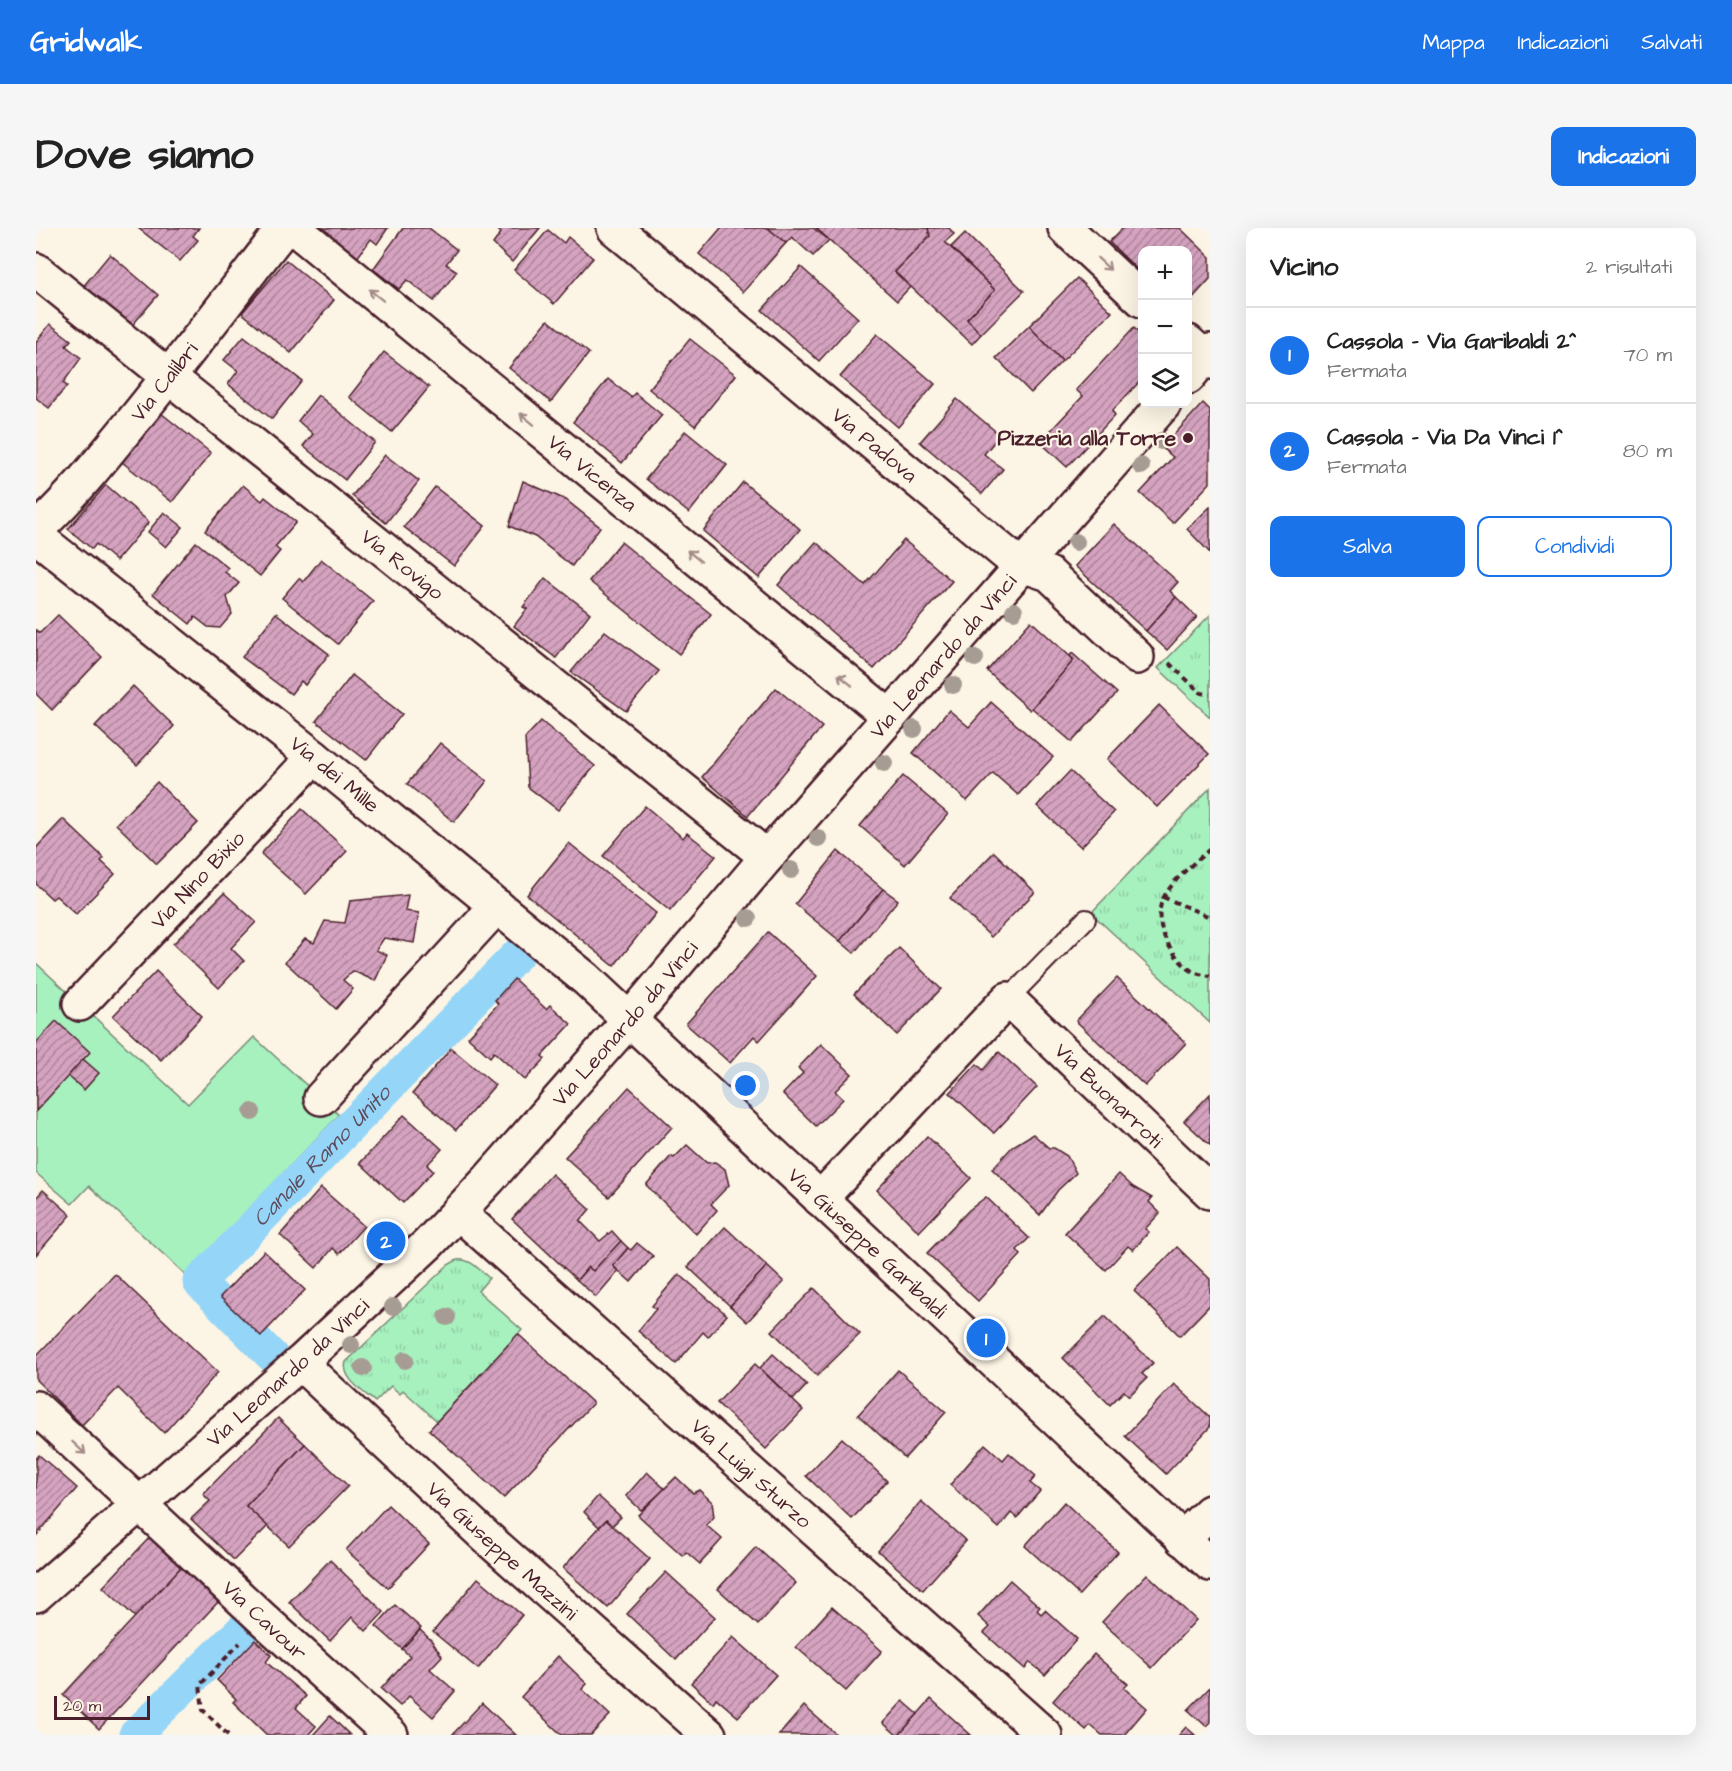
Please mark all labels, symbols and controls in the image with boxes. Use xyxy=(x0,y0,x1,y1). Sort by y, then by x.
text: Gridwalk xyxy=(30,23,142,62)
text: Mappa xyxy=(1422,28,1485,57)
text: Indicazioni xyxy=(1518,28,1608,57)
text: Salvati xyxy=(1641,28,1702,57)
text: Dove siamo xyxy=(36,127,253,185)
button: Indicazioni xyxy=(1551,127,1696,186)
map controls xyxy=(1138,246,1192,408)
button: + xyxy=(1138,246,1192,300)
text: Vicino xyxy=(1270,249,1338,285)
text: 2 risultati xyxy=(1586,253,1672,281)
one-way arrow xyxy=(1096,257,1111,271)
one-way arrow xyxy=(369,288,384,302)
button: − xyxy=(1138,300,1192,354)
text: Cassola - Via Garibaldi 2^ xyxy=(1327,326,1576,357)
street label: Via Calibri xyxy=(124,336,205,428)
text: 1 xyxy=(1288,341,1291,369)
text: 70 m xyxy=(1624,341,1672,369)
button: layers xyxy=(1138,354,1192,408)
text: Fermata xyxy=(1327,357,1407,385)
street label: Via Padova xyxy=(825,400,924,489)
one-way arrow xyxy=(520,412,535,426)
text: Cassola - Via Da Vinci 1^ xyxy=(1327,422,1562,453)
place label: Pizzeria alla Torre xyxy=(998,424,1177,453)
street label: Via Vicenza xyxy=(541,427,644,519)
marker: Pizzeria alla Torre xyxy=(1181,431,1195,445)
text: 2 xyxy=(1284,437,1295,465)
text: 80 m xyxy=(1623,437,1672,465)
text: Fermata xyxy=(1327,453,1407,481)
button: Salva xyxy=(1270,516,1465,577)
button: Condividi xyxy=(1477,516,1672,577)
street label: Via Rovigo xyxy=(355,522,450,607)
one-way arrow xyxy=(687,549,702,563)
street label: Via Leonardo da Vinci xyxy=(863,567,1023,745)
one-way arrow xyxy=(837,673,853,686)
street label: Via dei Mille xyxy=(284,729,386,819)
street label: Via Nino Bixio xyxy=(144,824,251,935)
street label: Via Leonardo da Vinci xyxy=(545,934,705,1112)
street label: Via Buonarroti xyxy=(1048,1036,1170,1154)
your location xyxy=(731,1071,760,1100)
water label: Canale Ramo Unito xyxy=(246,1077,399,1233)
street label: Via Giuseppe Garibaldi xyxy=(781,1161,954,1325)
pin: 2 xyxy=(366,1218,406,1264)
street label: Via Leonardo da Vinci xyxy=(200,1291,376,1453)
pin: 1 xyxy=(966,1316,1006,1360)
street label: Via Luigi Sturzo xyxy=(685,1412,818,1535)
one-way arrow xyxy=(71,1441,86,1455)
street label: Via Giuseppe Mazzini xyxy=(421,1474,584,1627)
street label: Via Cavour xyxy=(216,1574,314,1667)
scale bar xyxy=(54,1693,150,1720)
text: 20 m xyxy=(63,1695,101,1717)

